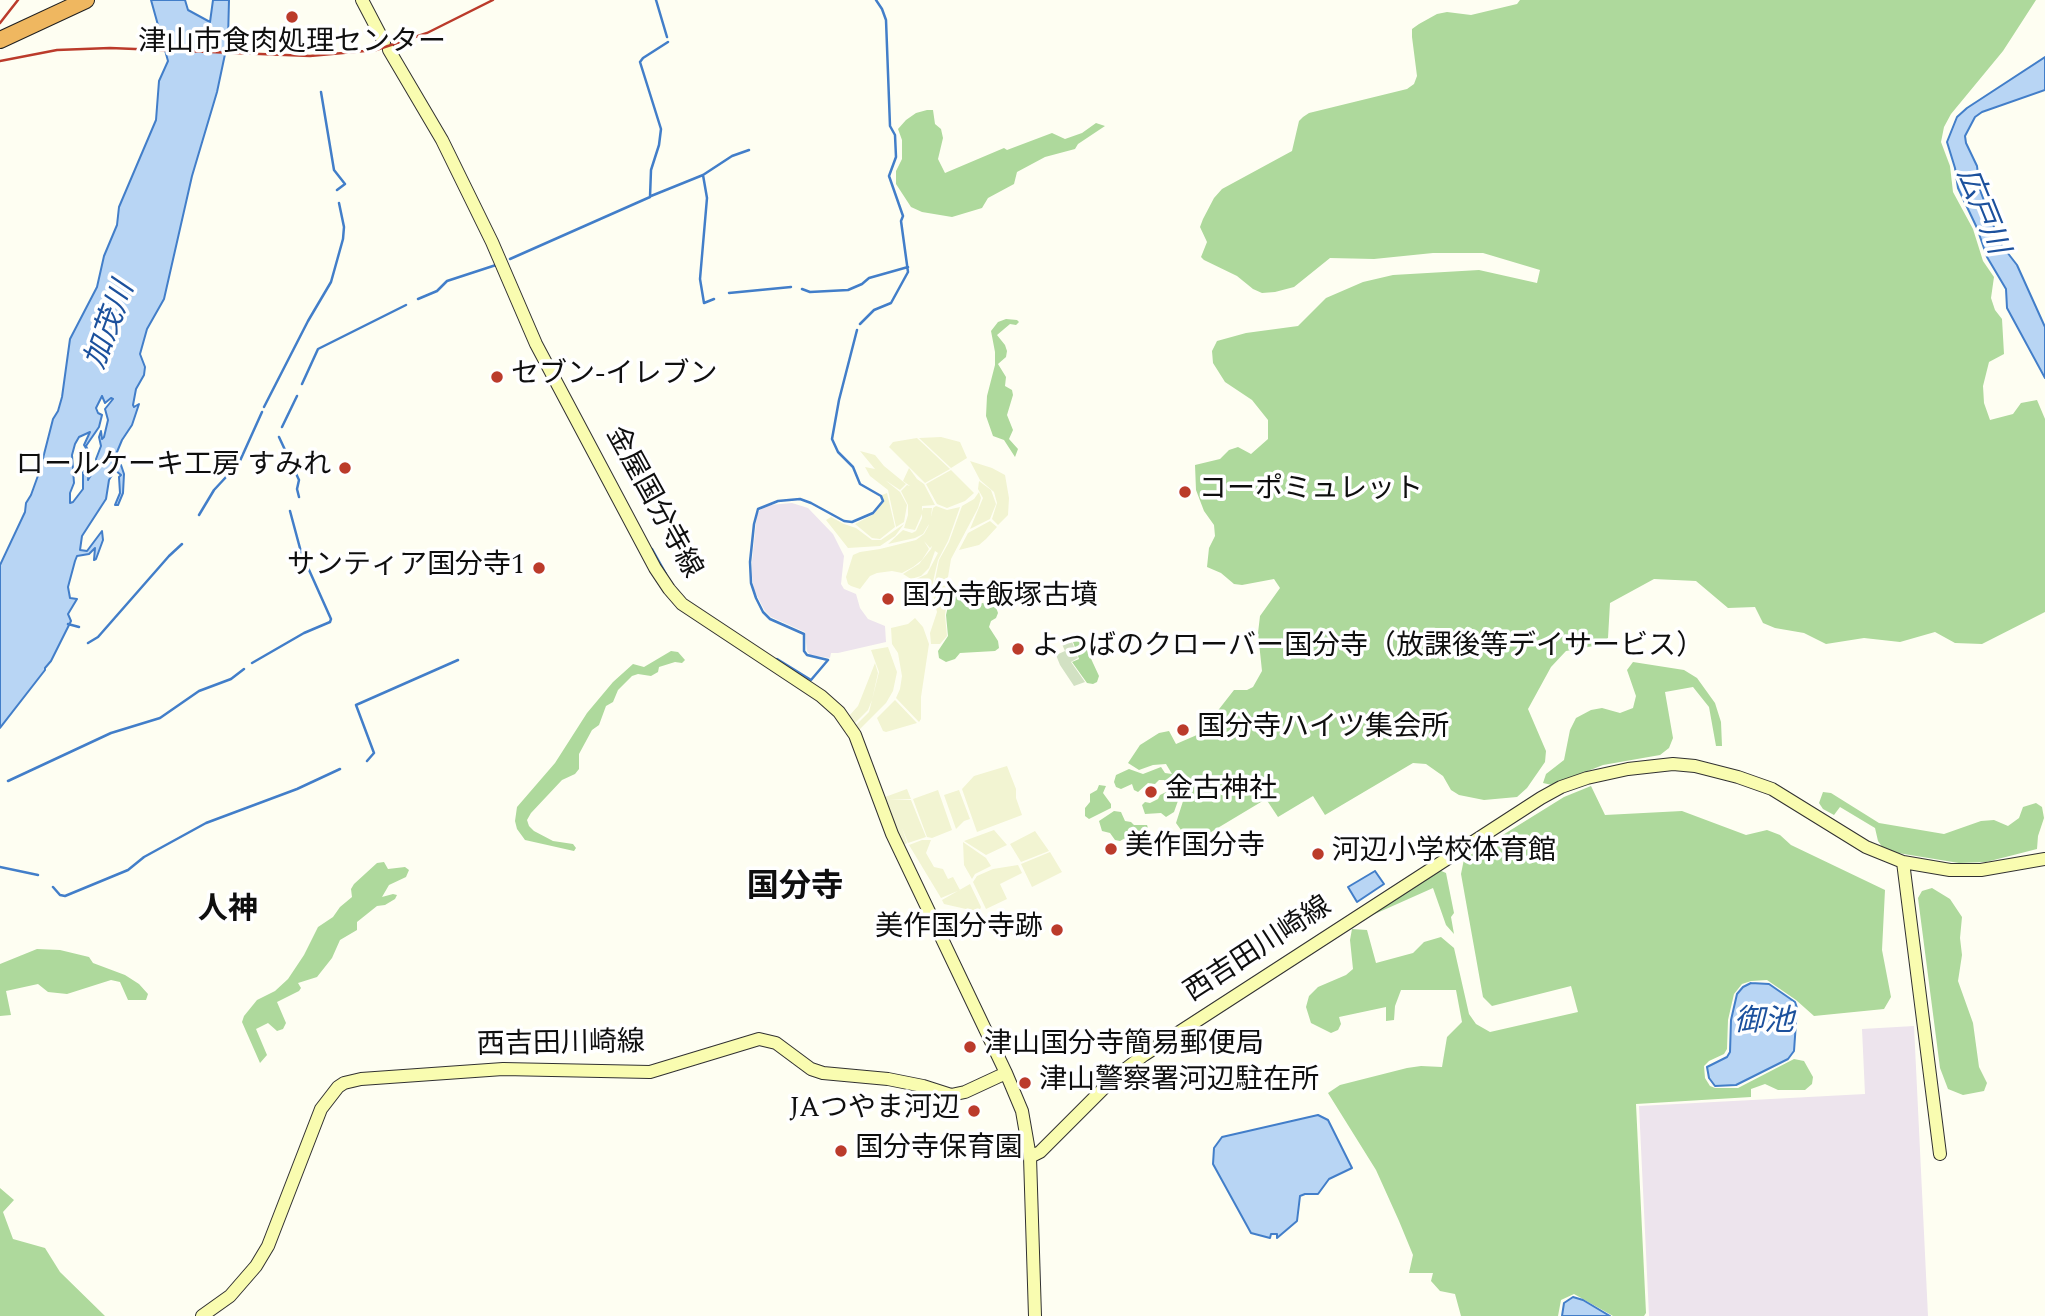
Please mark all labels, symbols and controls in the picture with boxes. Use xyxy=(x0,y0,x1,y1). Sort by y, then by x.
marker: 津山市食肉処理センター xyxy=(284,9,300,25)
place label: 津山市食肉処理センター xyxy=(138,28,446,62)
water label: 広戸川 xyxy=(1946,164,2014,260)
water label: 加茂川 xyxy=(80,278,144,374)
place label: セブン-イレブン xyxy=(511,360,717,394)
marker: セブン-イレブン xyxy=(489,369,505,385)
street label: 金屋国分寺線 xyxy=(597,421,707,585)
place label: ロールケーキ工房 すみれ xyxy=(16,451,331,485)
marker: ロールケーキ工房 すみれ xyxy=(337,460,353,476)
place label: コーポミュレット xyxy=(1199,475,1423,509)
marker: コーポミュレット xyxy=(1177,484,1193,500)
place label: サンティア国分寺1 xyxy=(287,551,525,585)
marker: サンティア国分寺1 xyxy=(531,560,547,576)
place label: 国分寺飯塚古墳 xyxy=(902,582,1098,616)
marker: 国分寺飯塚古墳 xyxy=(880,591,896,607)
place label: よつばのクローバー国分寺（放課後等デイサービス） xyxy=(1032,632,1704,666)
marker: よつばのクローバー国分寺（放課後等デイサービス） xyxy=(1010,641,1026,657)
place label: 国分寺ハイツ集会所 xyxy=(1197,713,1449,747)
marker: 国分寺ハイツ集会所 xyxy=(1175,722,1191,738)
place label: 金古神社 xyxy=(1165,775,1277,809)
marker: 金古神社 xyxy=(1143,784,1159,800)
place label: 美作国分寺 xyxy=(1125,832,1265,866)
place label: 河辺小学校体育館 xyxy=(1332,837,1556,871)
marker: 美作国分寺 xyxy=(1103,841,1119,857)
marker: 河辺小学校体育館 xyxy=(1310,846,1326,862)
district label: 国分寺 xyxy=(747,871,843,909)
street label: 西吉田川崎線 xyxy=(1179,891,1339,1011)
district label: 人神 xyxy=(198,894,258,930)
place label: 美作国分寺跡 xyxy=(875,913,1043,947)
marker: 美作国分寺跡 xyxy=(1049,922,1065,938)
water label: 御池 xyxy=(1734,1006,1794,1042)
street label: 西吉田川崎線 xyxy=(477,1028,645,1064)
place label: 津山国分寺簡易郵便局 xyxy=(984,1030,1264,1064)
marker: 津山国分寺簡易郵便局 xyxy=(962,1039,978,1055)
place label: 津山警察署河辺駐在所 xyxy=(1039,1066,1319,1100)
marker: 津山警察署河辺駐在所 xyxy=(1017,1075,1033,1091)
place label: JAつやま河辺 xyxy=(789,1094,960,1128)
marker: JAつやま河辺 xyxy=(966,1103,982,1119)
place label: 国分寺保育園 xyxy=(855,1134,1023,1168)
marker: 国分寺保育園 xyxy=(833,1143,849,1159)

